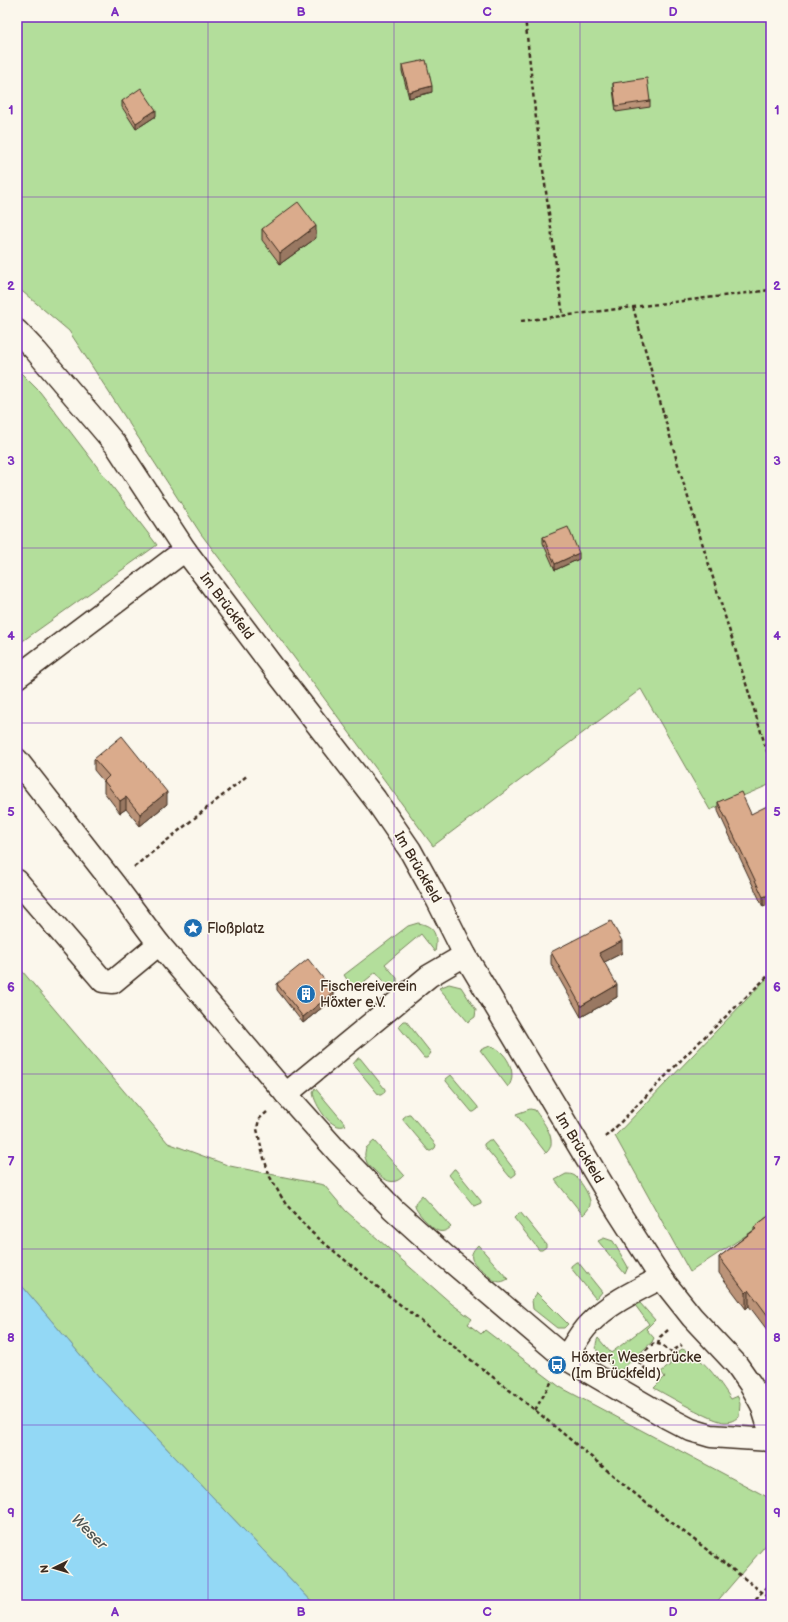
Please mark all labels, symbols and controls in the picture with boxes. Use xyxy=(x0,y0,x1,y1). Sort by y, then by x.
text: A xyxy=(110,4,119,20)
text: B xyxy=(296,4,306,20)
text: C xyxy=(482,4,492,20)
text: D xyxy=(668,4,678,20)
text: 1 xyxy=(8,102,14,118)
text: 1 xyxy=(774,102,780,118)
text: 2 xyxy=(7,278,15,294)
text: 2 xyxy=(773,278,781,294)
text: 3 xyxy=(7,453,15,469)
text: 3 xyxy=(773,453,781,469)
street label: Im Brückfeld xyxy=(196,569,258,643)
text: 4 xyxy=(7,628,15,644)
text: 4 xyxy=(773,628,781,644)
text: 5 xyxy=(7,804,15,820)
text: 5 xyxy=(773,804,781,820)
street label: Im Brückfeld xyxy=(391,828,445,906)
place icon: Floßplatz xyxy=(182,917,204,939)
place label: Floßplatz xyxy=(207,920,264,937)
place label: Fischereiverein Höxter e.V. xyxy=(320,978,417,1011)
text: 6 xyxy=(7,979,15,995)
text: 6 xyxy=(773,979,781,995)
building icon: Fischereiverein Höxter e.V. xyxy=(295,983,317,1005)
street label: Im Brückfeld xyxy=(552,1109,608,1187)
text: 7 xyxy=(7,1154,15,1170)
text: 7 xyxy=(773,1154,781,1170)
text: 8 xyxy=(7,1330,15,1346)
text: 8 xyxy=(773,1330,781,1346)
place label: Höxter, Weserbrücke (Im Brückfeld) xyxy=(571,1349,701,1382)
bus stop icon: Höxter, Weserbrücke (Im Brückfeld) xyxy=(546,1354,568,1376)
text: 9 xyxy=(7,1505,15,1521)
text: 9 xyxy=(773,1505,781,1521)
water label: Weser xyxy=(67,1510,112,1555)
north arrow xyxy=(34,1548,74,1588)
text: N xyxy=(38,1564,51,1574)
text: A xyxy=(110,1604,119,1620)
text: B xyxy=(296,1604,306,1620)
text: C xyxy=(482,1604,492,1620)
text: D xyxy=(668,1604,678,1620)

